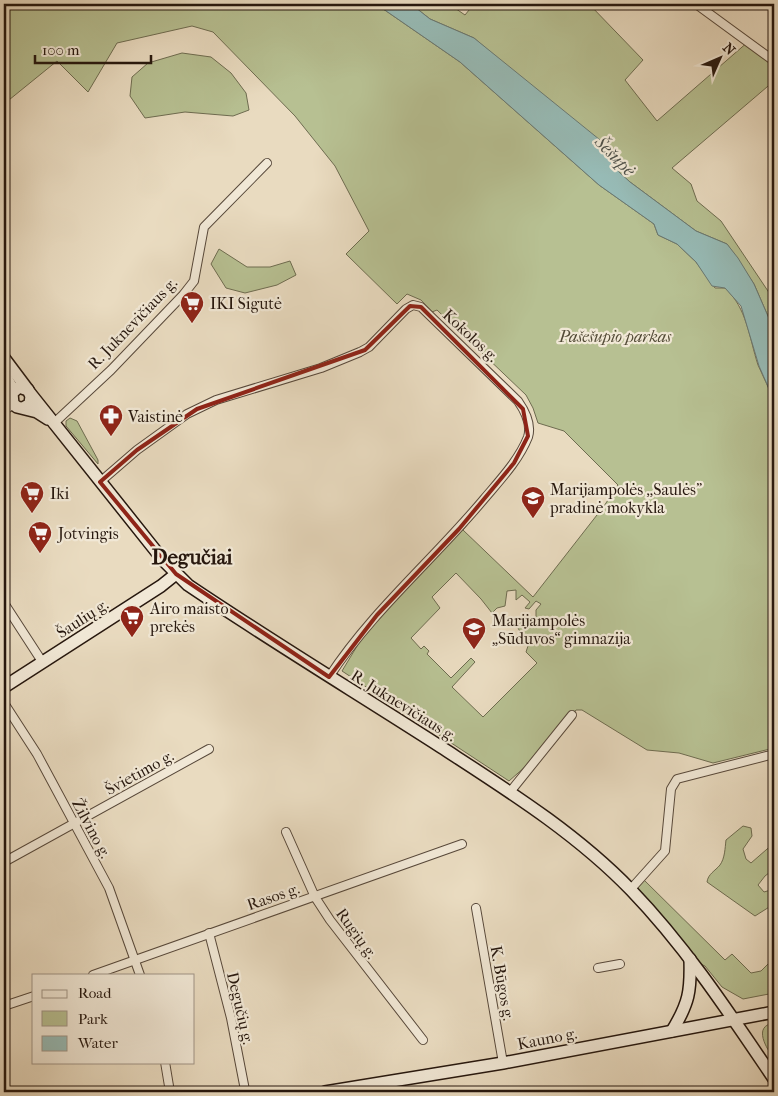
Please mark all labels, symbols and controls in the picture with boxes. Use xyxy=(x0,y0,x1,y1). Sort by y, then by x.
scale bar xyxy=(35,32,151,64)
north arrow xyxy=(696,32,746,82)
text: N xyxy=(719,39,739,59)
text: 100 m xyxy=(42,41,80,59)
water label: Šešupė xyxy=(589,130,640,181)
street label: R. Juknevičiaus g. xyxy=(84,273,181,373)
supermarket icon: IKI Sigutė xyxy=(179,290,205,324)
place label: IKI Sigutė xyxy=(210,294,282,313)
street label: Kokolos g. xyxy=(439,305,502,366)
park label: Pašešupio parkas xyxy=(558,327,672,346)
pharmacy icon: Vaistinė xyxy=(98,403,124,437)
place label: Vaistinė xyxy=(127,407,183,426)
supermarket icon: Iki xyxy=(19,480,45,514)
place label: Marijampolės ,,Saulės" pradinė mokykla xyxy=(549,480,702,517)
place label: Iki xyxy=(50,484,69,503)
school or university icon: Marijampolės ,,Saulės" pradinė mokykla xyxy=(520,485,546,519)
supermarket icon: Jotvingis xyxy=(27,520,53,554)
place label: Jotvingis xyxy=(56,524,119,543)
district label: Degučiai xyxy=(151,545,233,569)
street label: Šaulių g. xyxy=(52,594,112,642)
place label: Airo maisto prekės xyxy=(149,599,229,636)
supermarket icon: Airo maisto prekės xyxy=(119,604,145,638)
place label: Marijampolės „Sūduvos“ gimnazija xyxy=(492,611,631,648)
school or university icon: Marijampolės „Sūduvos“ gimnazija xyxy=(461,616,487,650)
street label: R. Juknevičiaus g. xyxy=(348,665,460,745)
street label: Švietimo g. xyxy=(101,745,177,799)
street label: Žilvino g. xyxy=(68,795,116,861)
street label: Rasos g. xyxy=(244,879,302,914)
street label: Rugių g. xyxy=(332,904,381,962)
street label: K. Būgos g. xyxy=(487,944,518,1022)
street label: Degučių g. xyxy=(223,970,258,1046)
legend xyxy=(32,974,195,1064)
text: Road xyxy=(78,984,112,1002)
text: Park xyxy=(78,1010,108,1028)
street label: Kauno g. xyxy=(516,1023,579,1054)
text: Water xyxy=(77,1034,118,1052)

